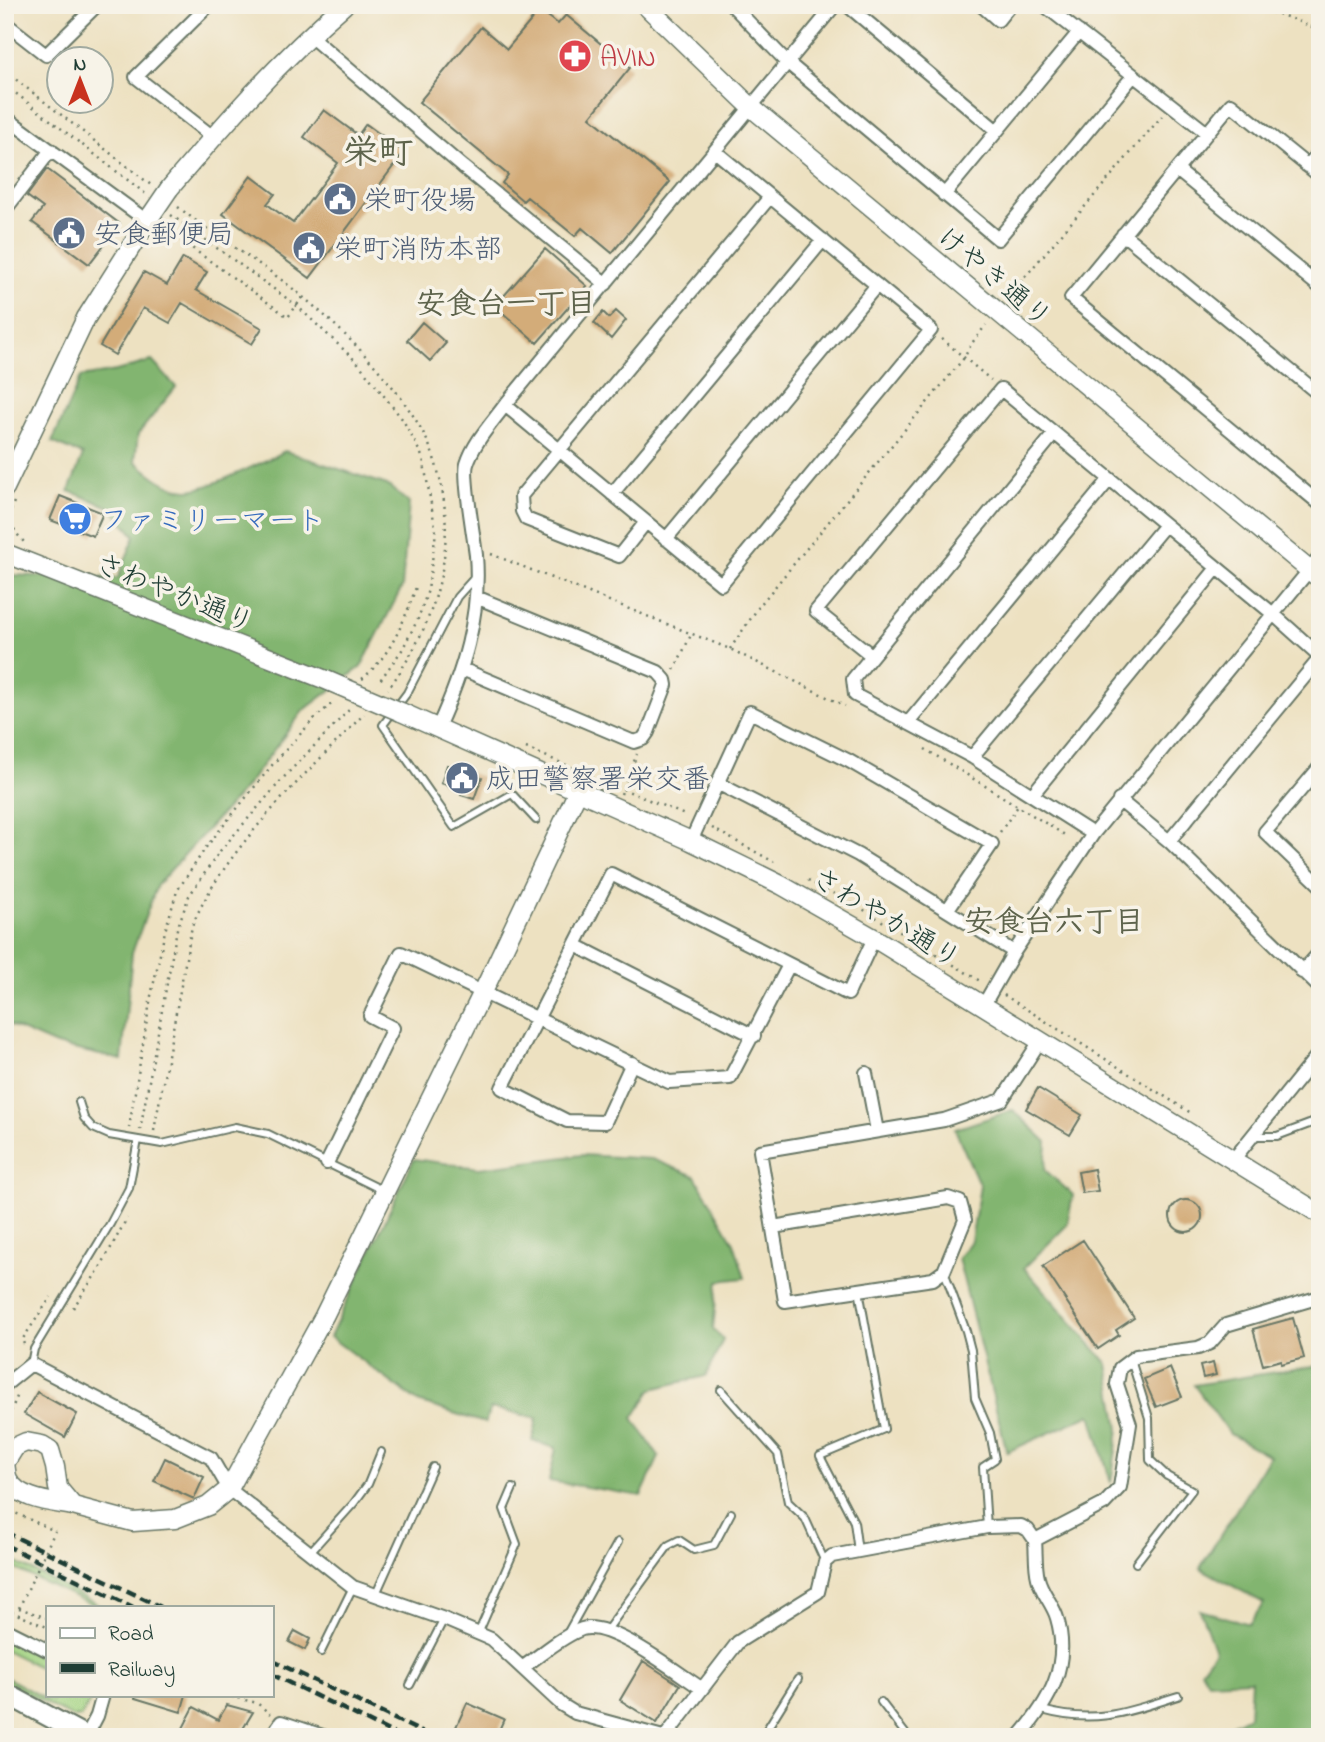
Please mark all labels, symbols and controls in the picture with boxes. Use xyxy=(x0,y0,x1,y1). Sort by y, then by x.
pharmacy icon: AVIN xyxy=(556,37,594,75)
place label: AVIN xyxy=(600,39,656,80)
north arrow xyxy=(46,46,116,116)
text: N xyxy=(74,52,87,79)
district label: 栄町 xyxy=(343,129,413,180)
public building icon: 栄町役場 xyxy=(321,180,359,218)
place label: 栄町役場 xyxy=(364,182,476,223)
public building icon: 安食郵便局 xyxy=(50,214,88,252)
place label: 安食郵便局 xyxy=(94,216,234,257)
street label: けやき通り xyxy=(926,218,1060,339)
public building icon: 栄町消防本部 xyxy=(290,229,328,267)
place label: 栄町消防本部 xyxy=(334,231,502,272)
district label: 安食台一丁目 xyxy=(416,284,596,328)
supermarket icon: ファミリーマート xyxy=(56,500,94,538)
place label: ファミリーマート xyxy=(100,502,325,543)
street label: さわやか通り xyxy=(88,545,259,646)
public building icon: 成田警察署栄交番 xyxy=(443,759,481,797)
place label: 成田警察署栄交番 xyxy=(486,761,710,802)
street label: さわやか通り xyxy=(803,859,968,981)
district label: 安食台六丁目 xyxy=(964,902,1144,946)
legend xyxy=(46,1606,273,1696)
text: Road xyxy=(108,1620,154,1650)
text: Railway xyxy=(108,1656,175,1688)

